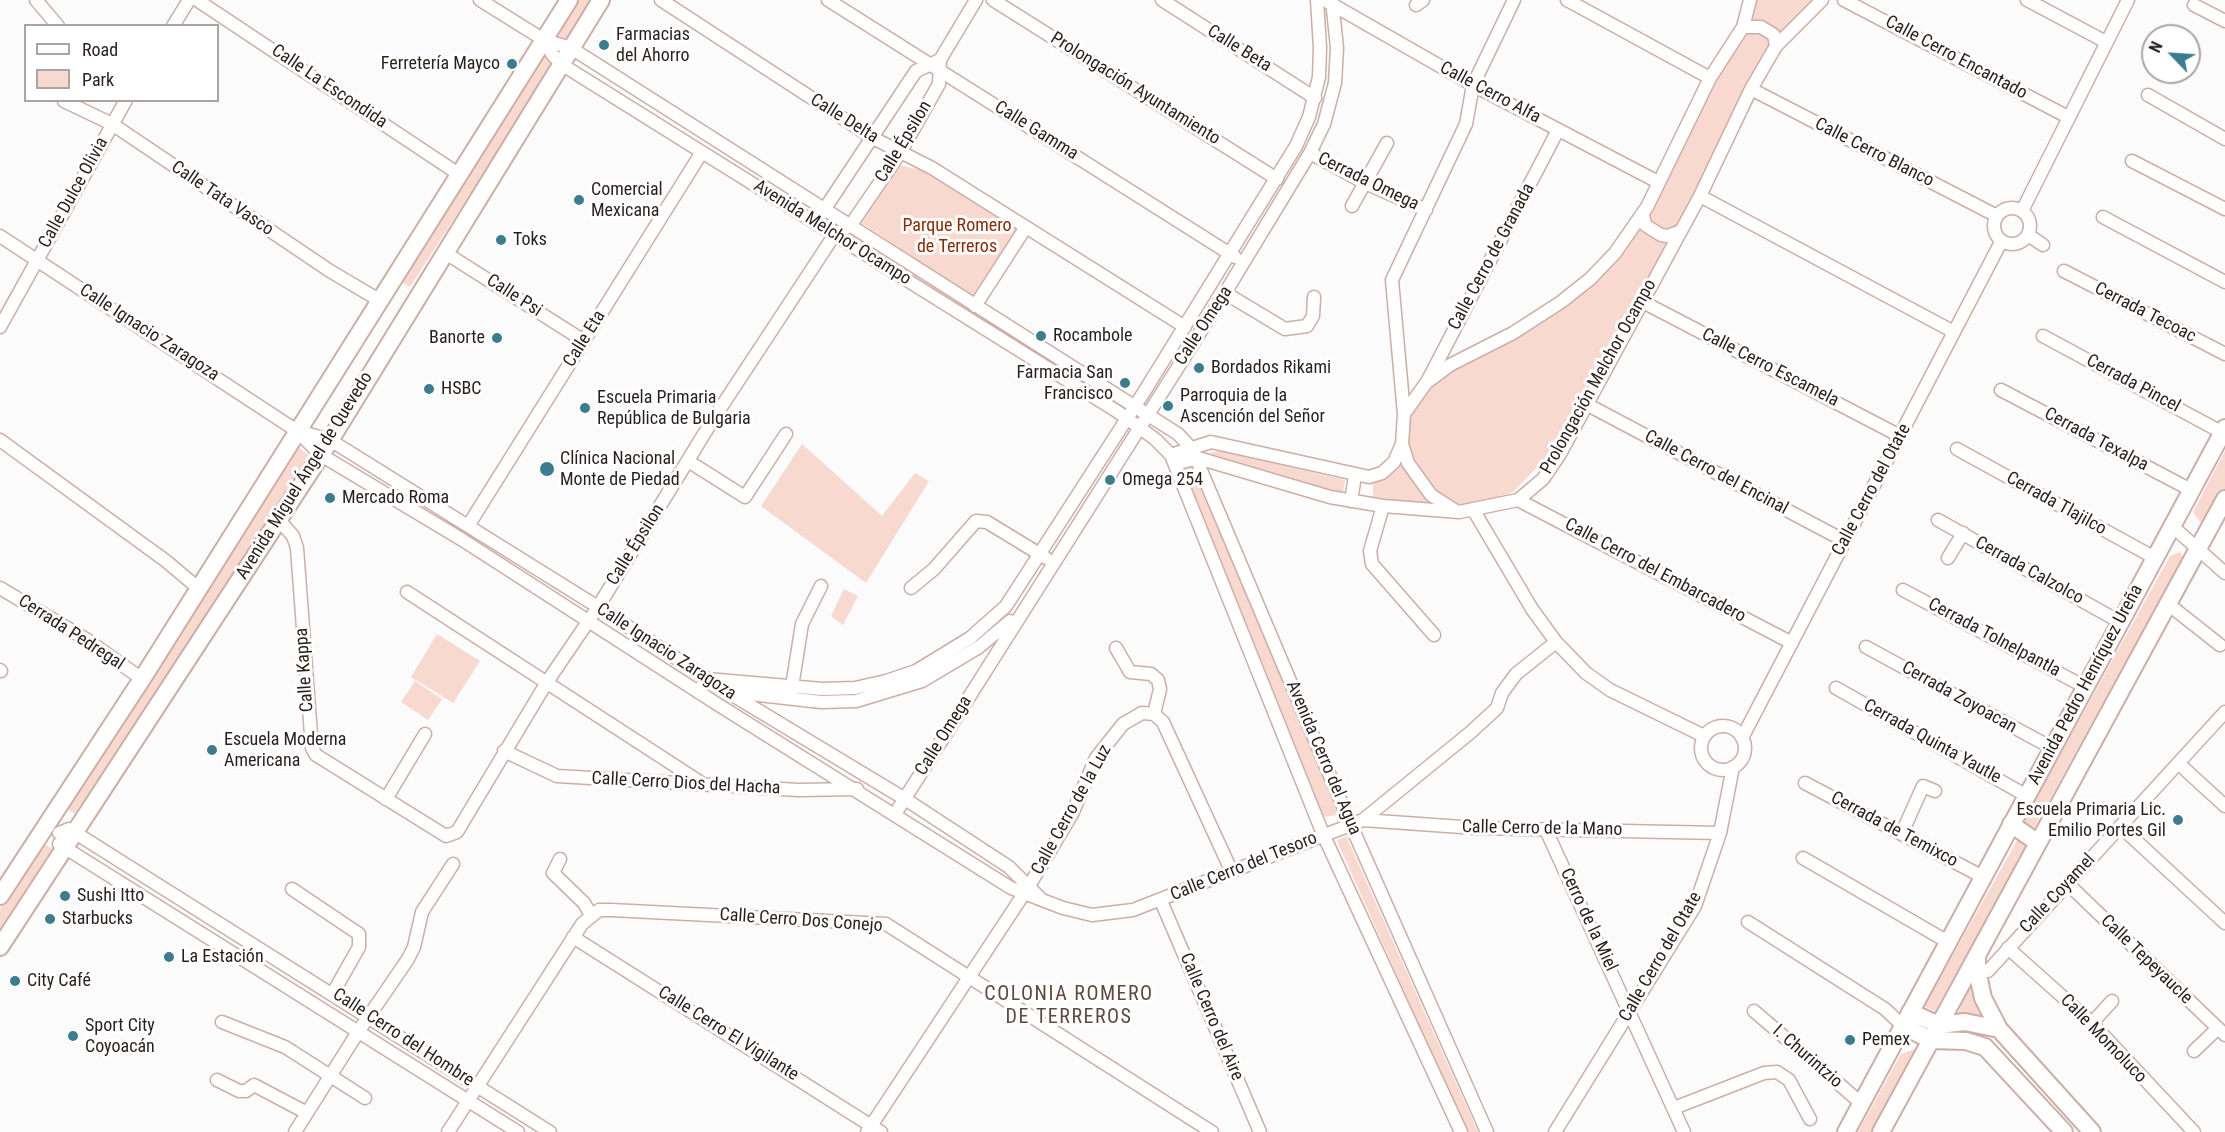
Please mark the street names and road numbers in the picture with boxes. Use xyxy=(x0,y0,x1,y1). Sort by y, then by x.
street label: Calle Cerro Encantado xyxy=(1881,11,2031,105)
street label: Calle Beta xyxy=(1203,21,1275,77)
street label: Prolongación Ayuntamiento xyxy=(1046,28,1224,150)
street label: Calle La Escondida xyxy=(267,40,391,134)
street label: Calle Cerro Alfa xyxy=(1436,57,1544,129)
street label: Calle Delta xyxy=(806,90,882,148)
street label: Calle Épsilon xyxy=(871,97,937,187)
street label: Calle Gamma xyxy=(990,97,1082,165)
street label: Calle Cerro Blanco xyxy=(1811,114,1937,192)
street label: Calle Dulce Olivia xyxy=(35,134,113,252)
street label: Cerrada Omega xyxy=(1314,148,1422,216)
street label: Calle Tata Vasco xyxy=(167,157,277,241)
street label: Avenida Melchor Ocampo xyxy=(749,176,915,290)
street label: Calle Cerro de Granada xyxy=(1444,180,1540,334)
street label: Calle Psi xyxy=(482,270,546,322)
street label: Prolongación Melchor Ocampo xyxy=(1536,276,1662,478)
street label: Cerrada Tecoac xyxy=(2091,278,2199,348)
street label: Calle Ignacio Zaragoza xyxy=(75,280,223,386)
street label: Calle Omega xyxy=(1170,282,1238,370)
street label: Calle Eta xyxy=(559,307,611,371)
street label: Calle Cerro Escamela xyxy=(1698,324,1842,412)
street label: Cerrada Pincel xyxy=(2082,350,2184,418)
street label: Avenida Miguel Ángel de Quevedo xyxy=(232,368,378,584)
street label: Cerrada Texalpa xyxy=(2040,404,2152,476)
street label: Calle Cerro del Otate xyxy=(1828,420,1916,560)
street label: Calle Cerro del Encinal xyxy=(1641,426,1791,520)
street label: Cerrada Tlajilco xyxy=(2002,468,2110,540)
street label: Calle Épsilon xyxy=(603,500,669,590)
street label: Calle Cerro del Embarcadero xyxy=(1561,514,1749,628)
street label: Cerrada Calzolco xyxy=(1971,532,2087,610)
street label: Avenida Pedro Henríquez Ureña xyxy=(2024,581,2148,789)
street label: Cerrada Pedregal xyxy=(14,591,128,675)
street label: Cerrada Tolnelpantla xyxy=(1924,594,2064,682)
street label: Calle Ignacio Zaragoza xyxy=(592,599,740,705)
street label: Calle Kappa xyxy=(291,627,319,713)
street label: Cerrada Zoyoacan xyxy=(1898,657,2020,739)
street label: Avenida Cerro del Agua xyxy=(1281,678,1365,838)
street label: Calle Omega xyxy=(911,692,977,780)
street label: Cerrada Quinta Yautle xyxy=(1859,695,2005,789)
street label: Calle Cerro de la Luz xyxy=(1027,741,1117,879)
street label: Calle Cerro Dios del Hacha xyxy=(591,768,781,800)
street label: Cerrada de Temixco xyxy=(1827,787,1961,873)
street label: Calle Cerro de la Mano xyxy=(1462,817,1622,841)
street label: Calle Cerro del Tesoro xyxy=(1167,828,1321,906)
street label: Calle Coyamel xyxy=(2016,850,2100,938)
street label: Cerro de la Miel xyxy=(1555,865,1621,975)
street label: Calle Cerro del Otate xyxy=(1615,888,1707,1026)
street label: Calle Cerro Dos Conejo xyxy=(719,905,883,937)
street label: Calle Tepeyaucle xyxy=(2096,911,2196,1009)
street label: Calle Cerro del Aire xyxy=(1174,950,1248,1084)
street label: Calle Cerro El Vigilante xyxy=(654,982,802,1086)
street label: Calle Cerro del Hombre xyxy=(328,984,478,1092)
street label: Calle Momoluco xyxy=(2055,990,2151,1088)
street label: I. Churintzio xyxy=(1768,1021,1846,1093)

